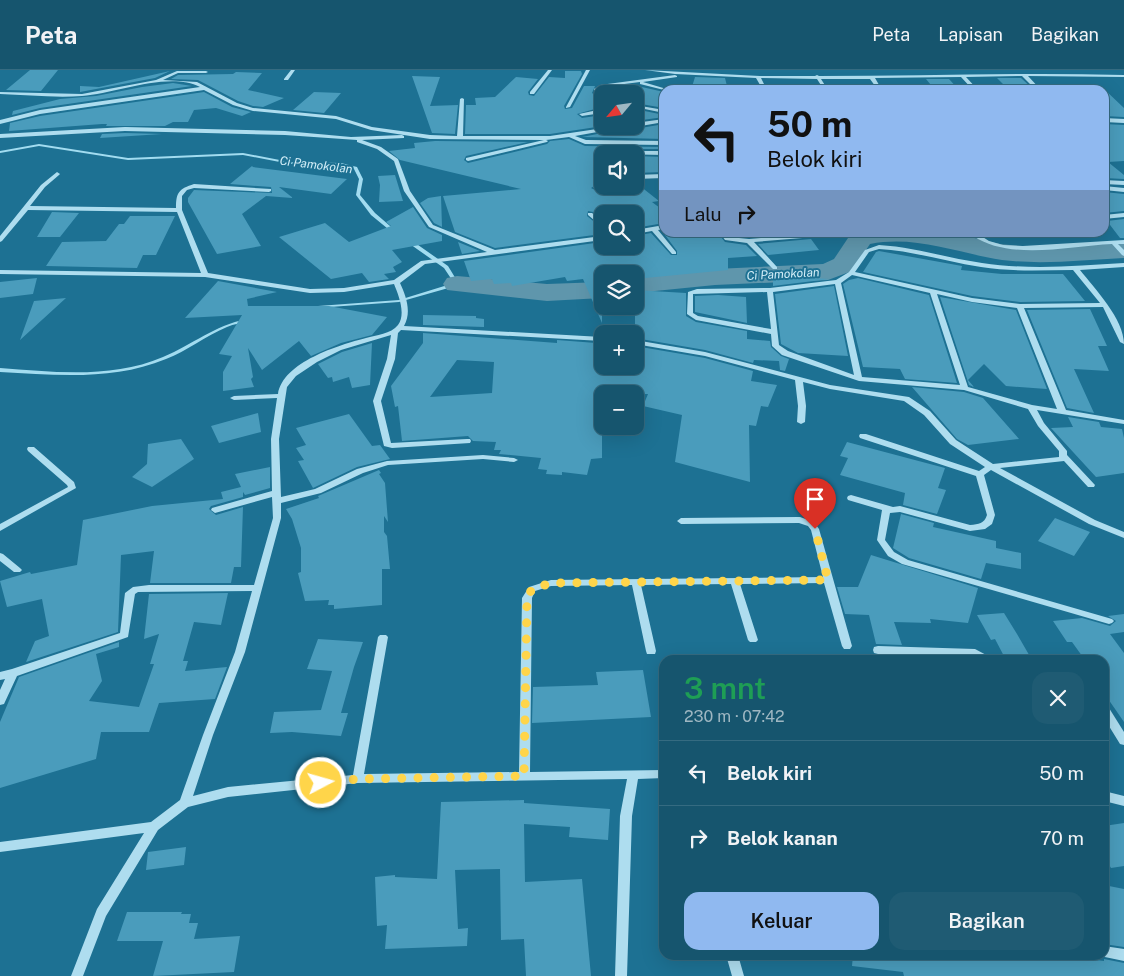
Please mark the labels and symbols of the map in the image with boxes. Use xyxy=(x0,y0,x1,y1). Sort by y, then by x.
north arrow xyxy=(594,85,644,135)
water label: Ci Pamokolan xyxy=(279,154,354,176)
water label: Ci Pamokolan xyxy=(746,265,820,283)
pin xyxy=(794,478,836,529)
position arrow xyxy=(294,756,346,808)

